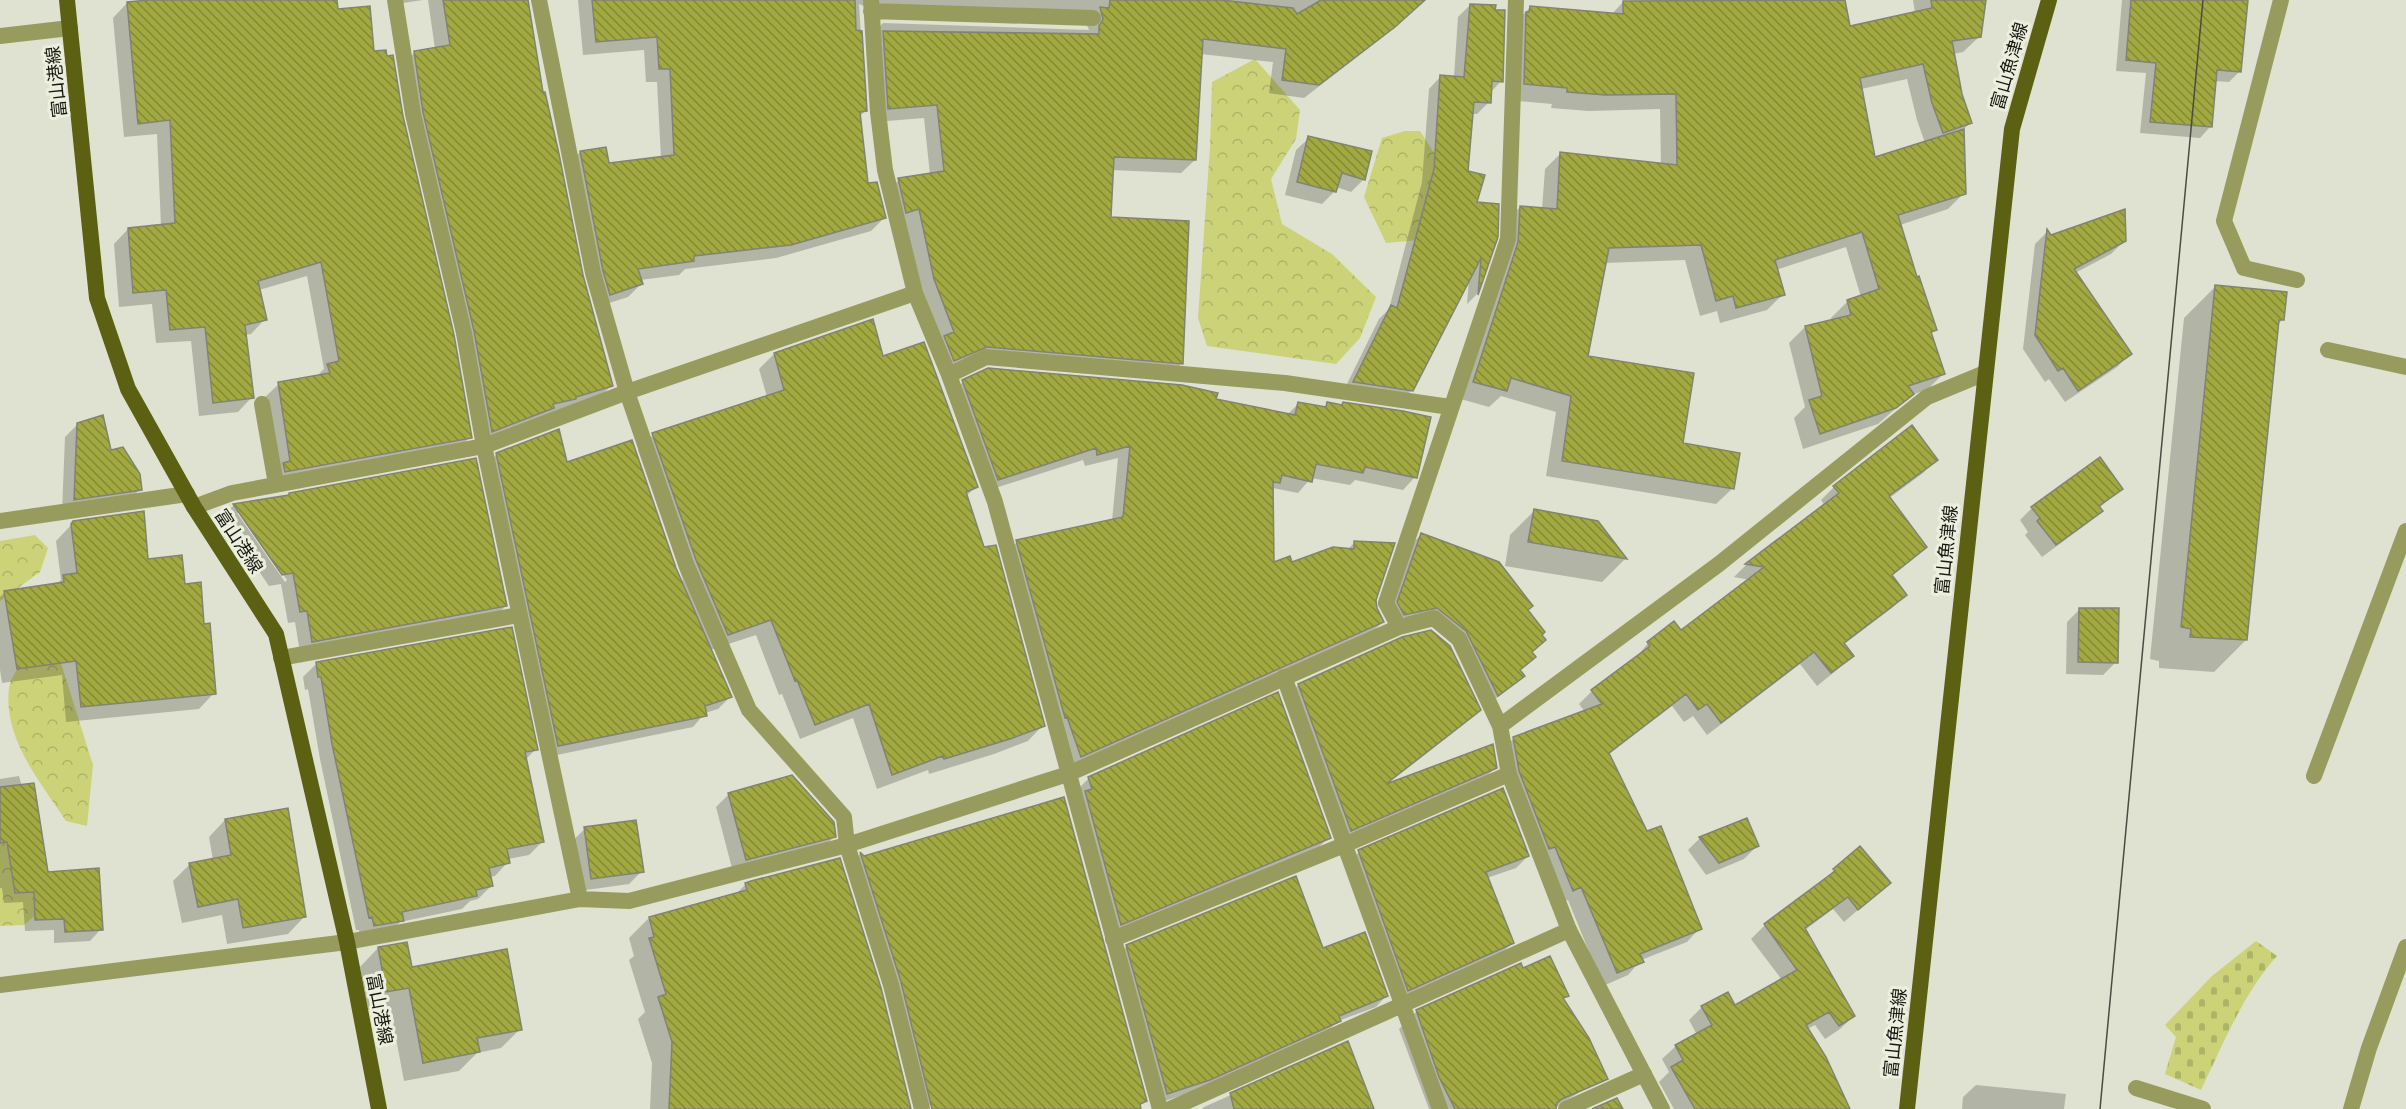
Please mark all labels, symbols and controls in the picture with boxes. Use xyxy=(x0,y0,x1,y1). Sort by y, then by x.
street label: 富山魚津線 xyxy=(1987,20,2031,112)
street label: 富山港線 xyxy=(42,45,70,119)
street label: 富山魚津線 xyxy=(1931,504,1961,596)
street label: 富山港線 xyxy=(211,505,267,577)
street label: 富山港線 xyxy=(363,972,397,1046)
street label: 富山魚津線 xyxy=(1880,987,1910,1079)

